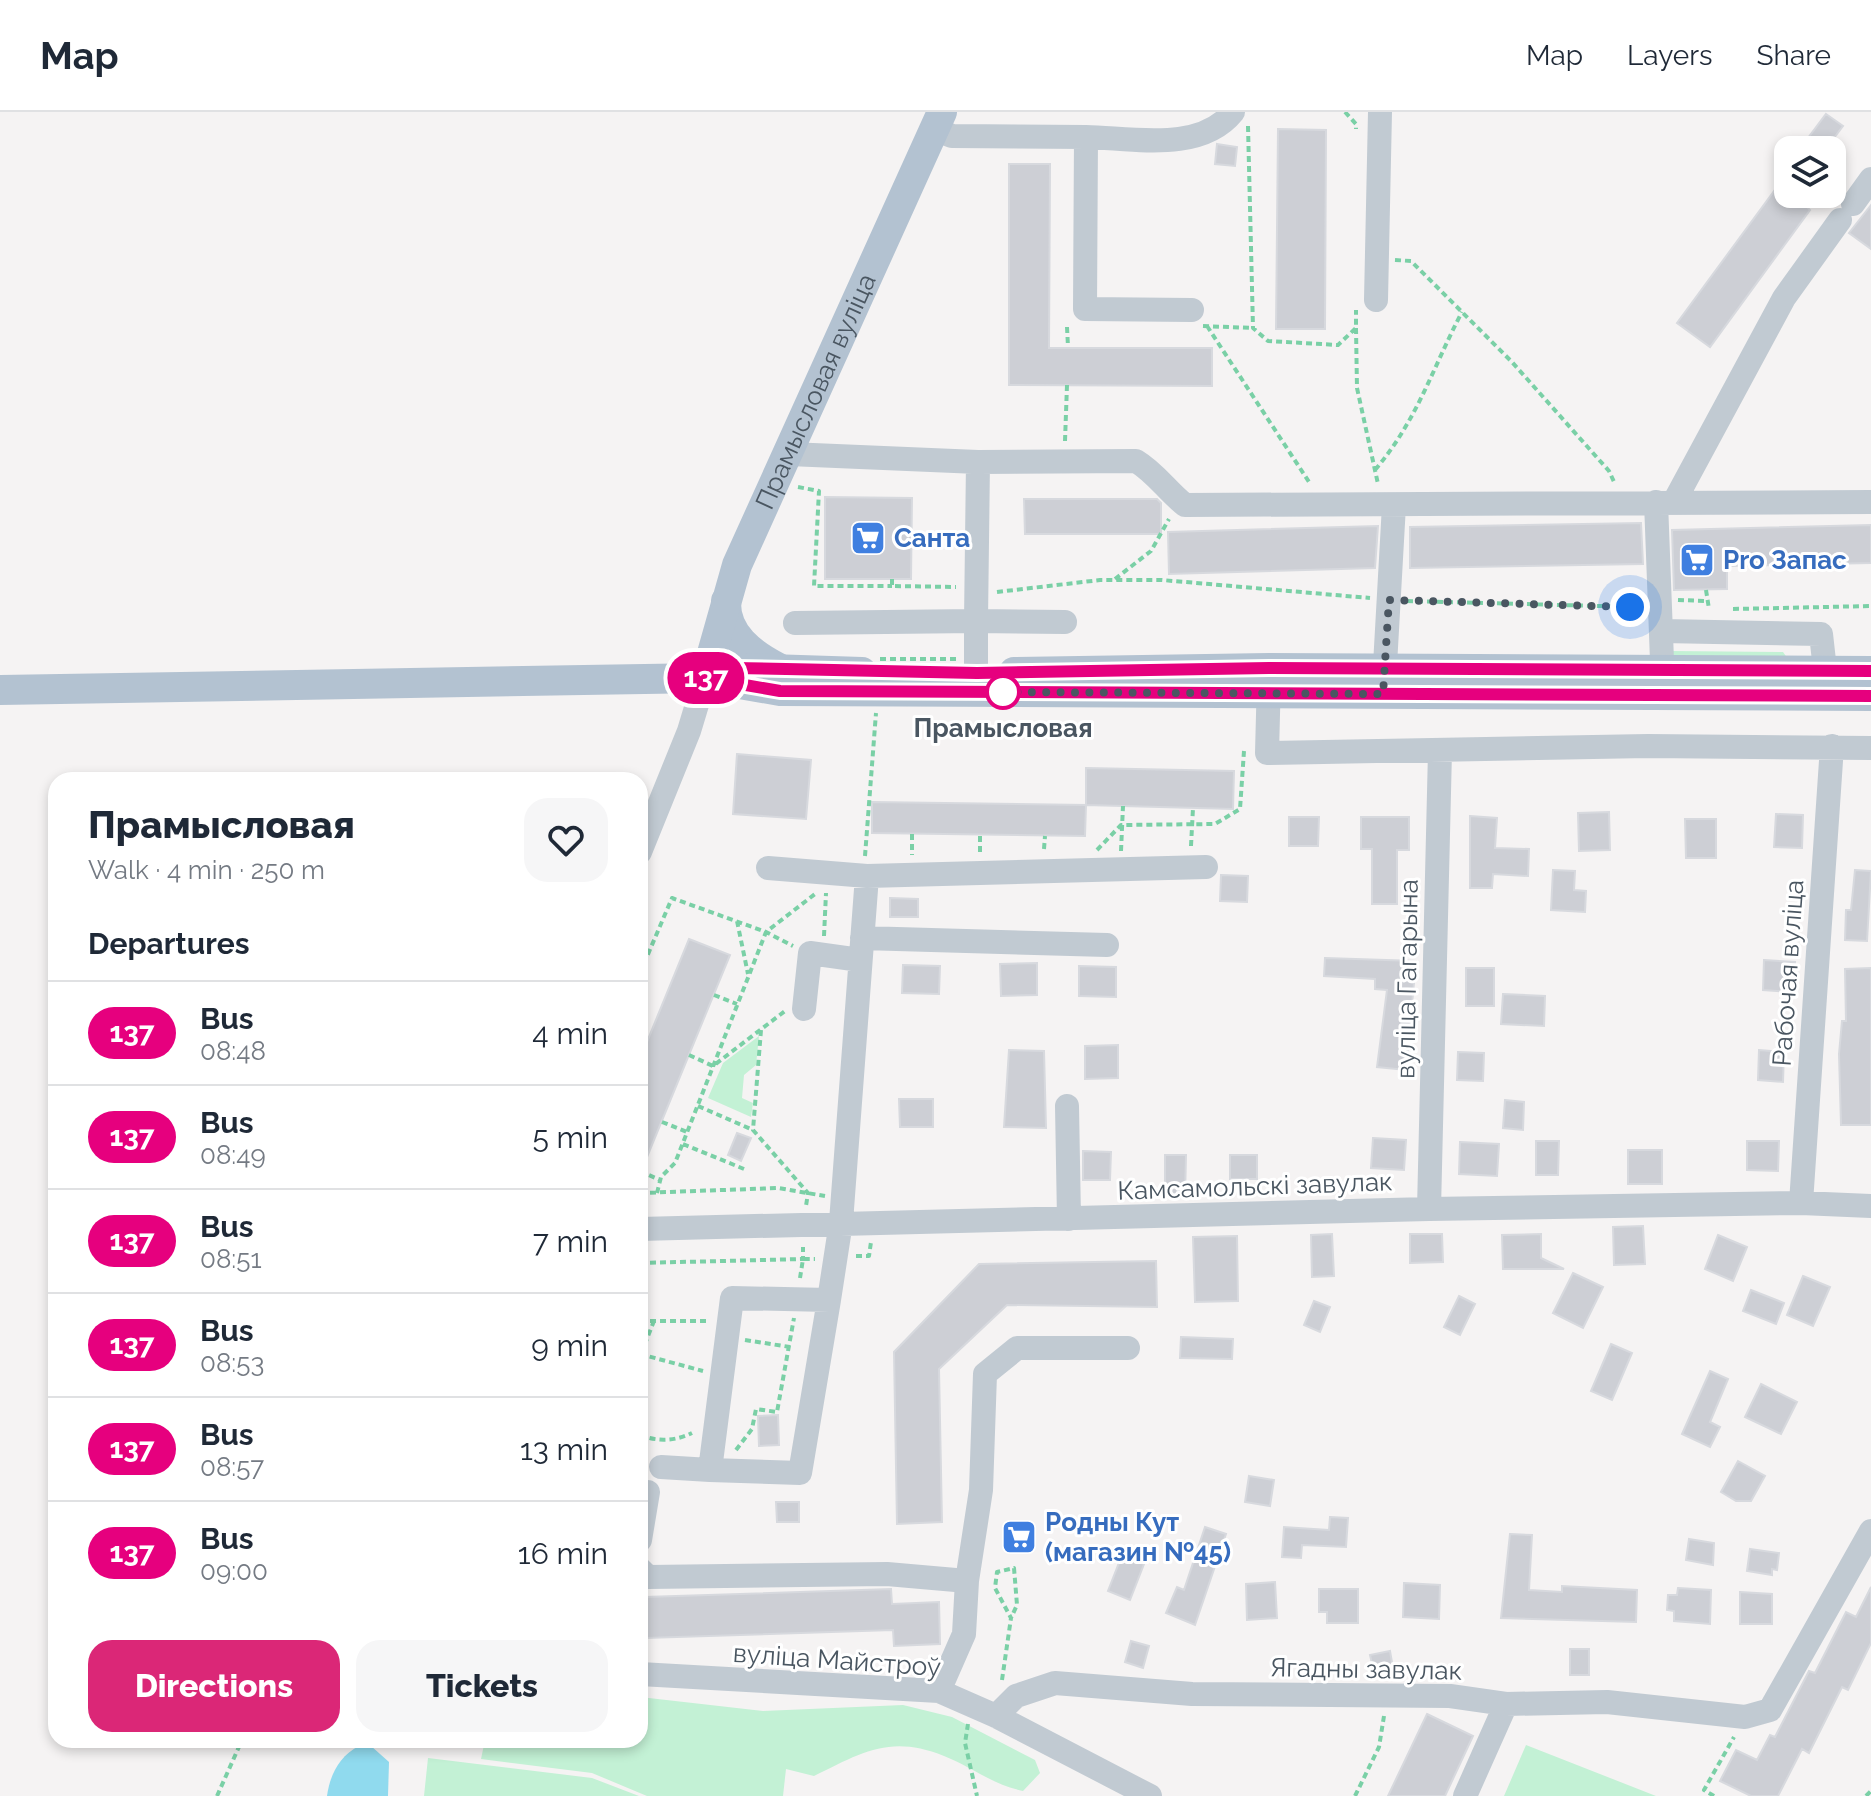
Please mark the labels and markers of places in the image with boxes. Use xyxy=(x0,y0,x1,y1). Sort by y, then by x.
supermarket icon: Санта xyxy=(849,519,887,557)
place label: Санта xyxy=(894,523,970,553)
supermarket icon: Pro Запас xyxy=(1678,541,1716,579)
place label: Pro Запас xyxy=(1723,545,1847,575)
marker: Прамысловая xyxy=(986,675,1020,709)
place label: Прамысловая xyxy=(913,713,1093,743)
place label: Родны Кут (магазин №45) xyxy=(1045,1507,1231,1567)
supermarket icon: Родны Кут (магазин №45) xyxy=(1000,1518,1038,1556)

